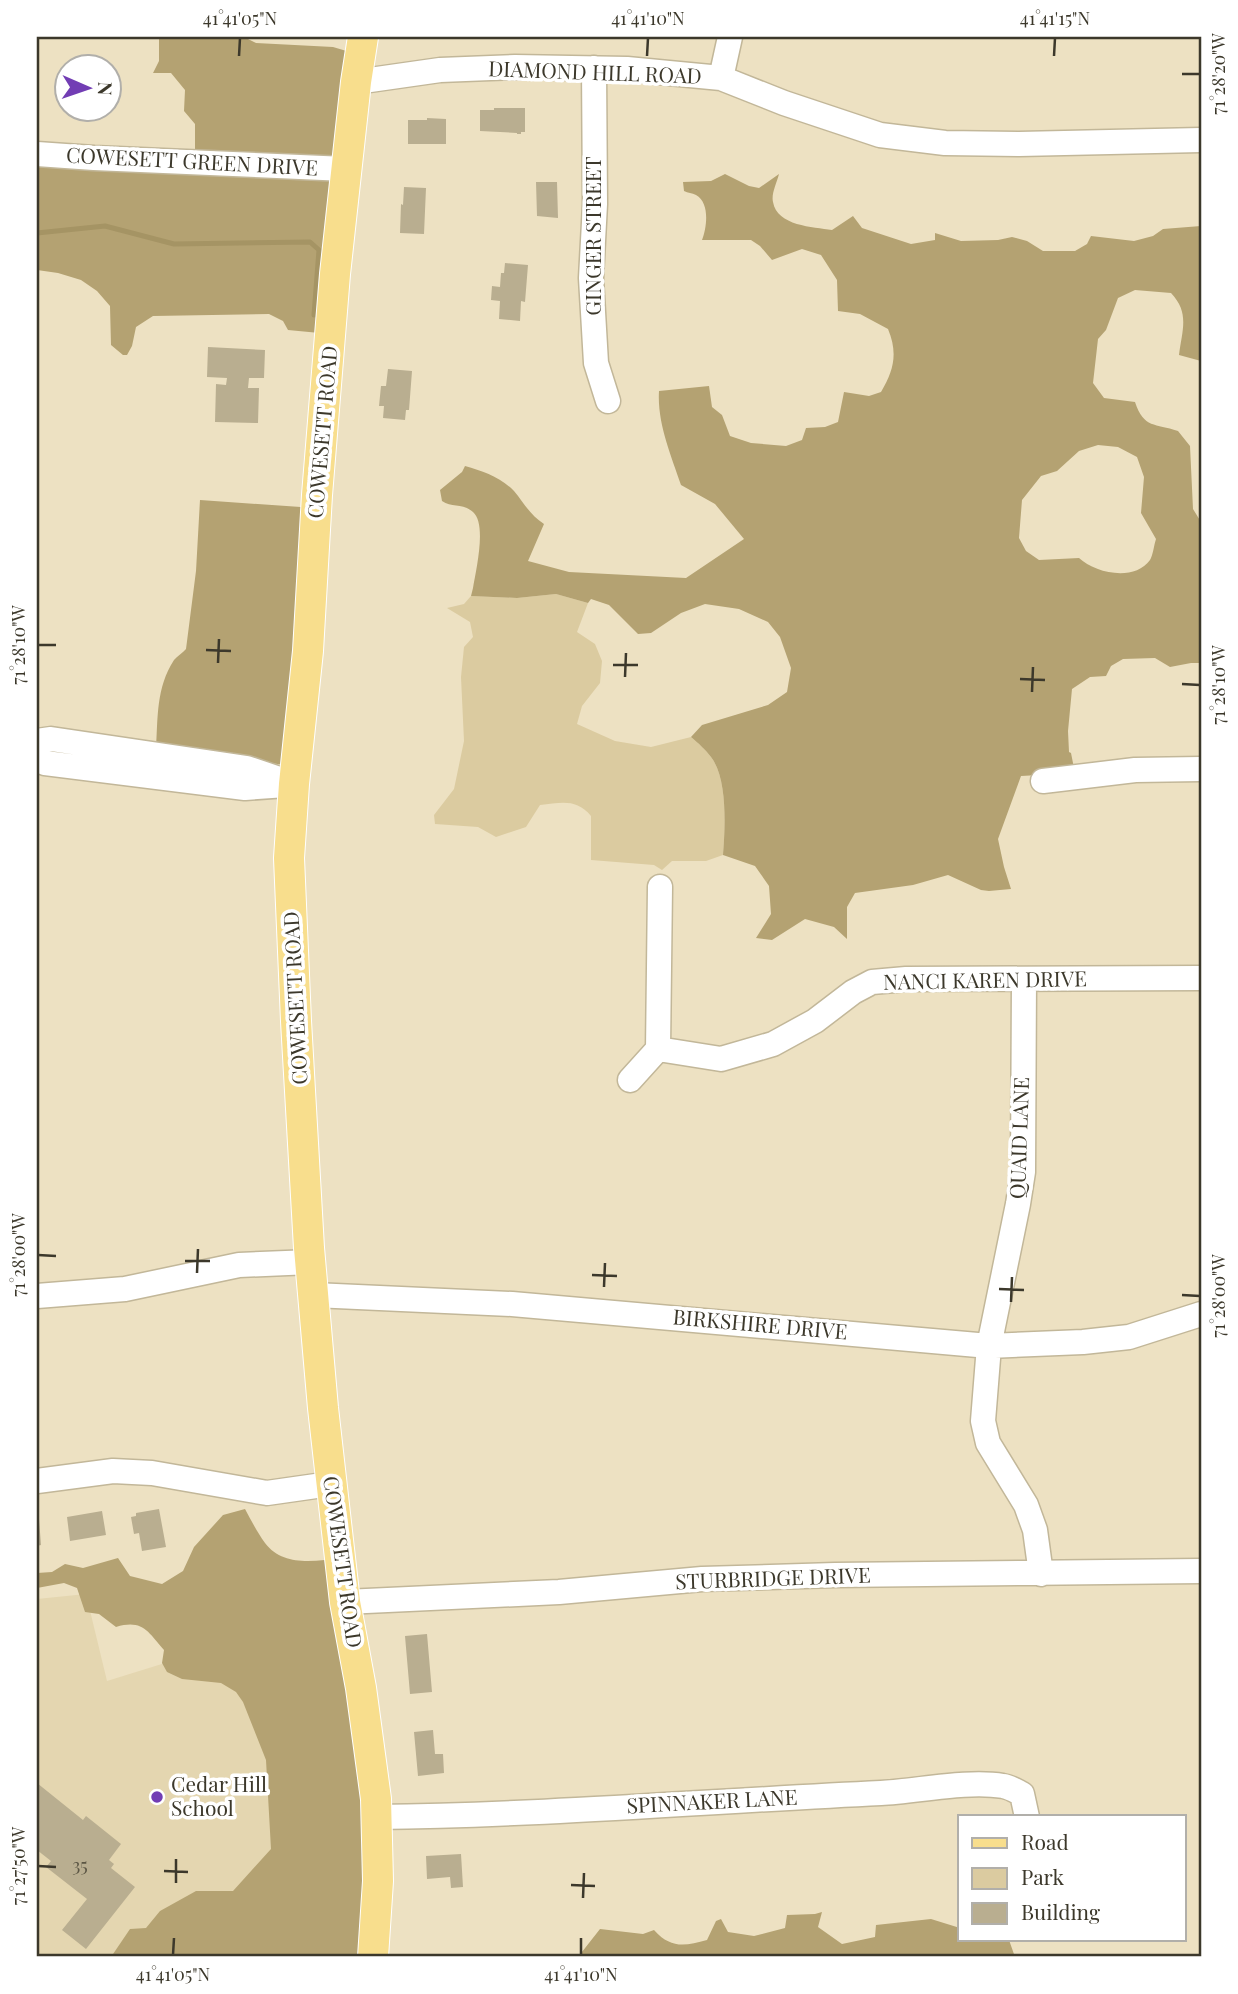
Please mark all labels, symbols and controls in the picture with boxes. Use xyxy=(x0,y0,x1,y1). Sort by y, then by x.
text: 41°41'05"N xyxy=(203,6,278,30)
text: 41°41'10"N xyxy=(611,6,685,30)
text: 41°41'15"N xyxy=(1020,6,1090,30)
text: 71°28'20"W xyxy=(1206,33,1230,115)
north arrow xyxy=(52,52,122,122)
street label: DIAMOND HILL ROAD xyxy=(488,53,702,89)
text: N xyxy=(93,81,119,96)
street label: COWESETT GREEN DRIVE xyxy=(65,139,319,181)
street label: GINGER STREET xyxy=(578,156,606,316)
street label: COWESETT ROAD xyxy=(300,344,343,519)
text: 71°28'10"W xyxy=(6,604,30,685)
text: 71°28'10"W xyxy=(1206,644,1230,725)
street label: COWESETT ROAD xyxy=(275,911,313,1085)
street label: NANCI KAREN DRIVE xyxy=(883,963,1087,995)
street label: QUAID LANE xyxy=(1002,1076,1034,1200)
text: 71°28'00"W xyxy=(6,1213,30,1297)
text: 71°28'00"W xyxy=(1206,1254,1230,1338)
street label: BIRKSHIRE DRIVE xyxy=(672,1301,849,1345)
street label: COWESETT ROAD xyxy=(318,1474,370,1649)
street label: STURBRIDGE DRIVE xyxy=(675,1560,871,1594)
place label: Cedar Hill School xyxy=(171,1769,267,1821)
street label: SPINNAKER LANE xyxy=(626,1782,798,1818)
marker: Cedar Hill School xyxy=(149,1789,165,1805)
legend xyxy=(958,1815,1186,1941)
text: 71°27'50"W xyxy=(6,1826,30,1905)
text: Road xyxy=(1021,1827,1069,1855)
house number: 35 xyxy=(72,1853,88,1877)
text: Park xyxy=(1021,1862,1065,1890)
text: Building xyxy=(1021,1897,1100,1925)
text: 41°41'05"N xyxy=(136,1962,211,1986)
text: 41°41'10"N xyxy=(544,1962,618,1986)

